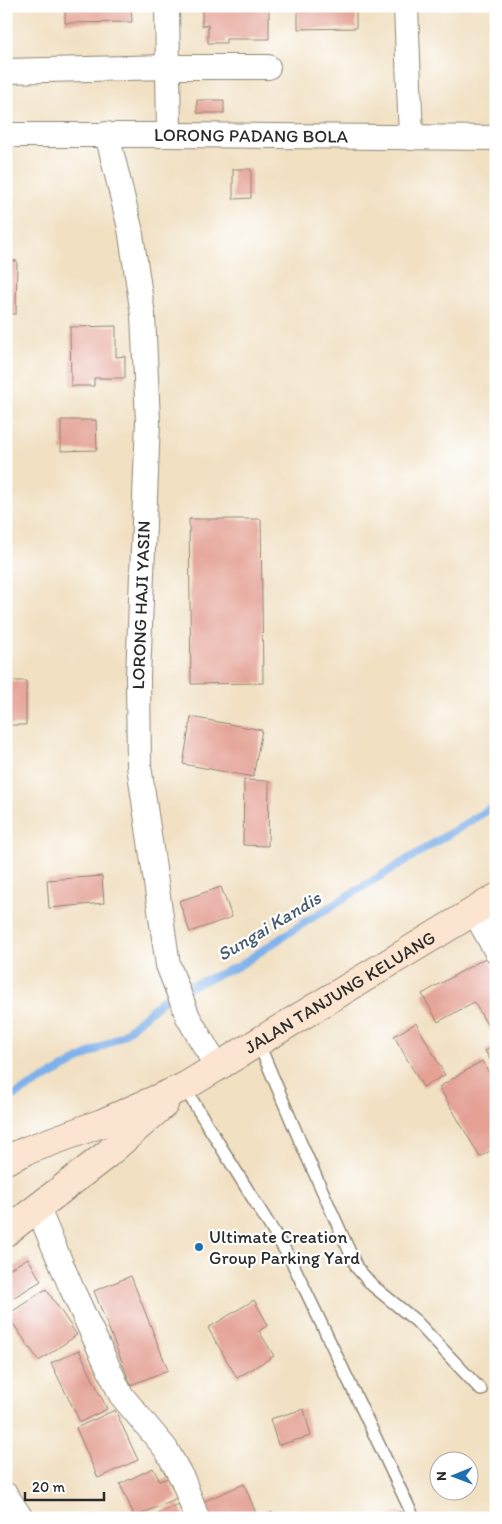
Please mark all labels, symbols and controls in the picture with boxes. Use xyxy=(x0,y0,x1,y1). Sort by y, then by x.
street label: LORONG PADANG BOLA xyxy=(154,124,349,148)
street label: LORONG HAJI YASIN xyxy=(127,520,155,690)
water label: Sungai Kandis xyxy=(213,885,326,966)
street label: JALAN TANJUNG KELUANG xyxy=(241,926,439,1059)
place label: Ultimate Creation Group Parking Yard xyxy=(209,1226,360,1269)
marker: Ultimate Creation Group Parking Yard xyxy=(193,1241,205,1253)
north arrow xyxy=(430,1452,480,1502)
scale bar xyxy=(25,1469,104,1501)
text: N xyxy=(433,1471,450,1481)
text: 20 m xyxy=(32,1478,66,1496)

